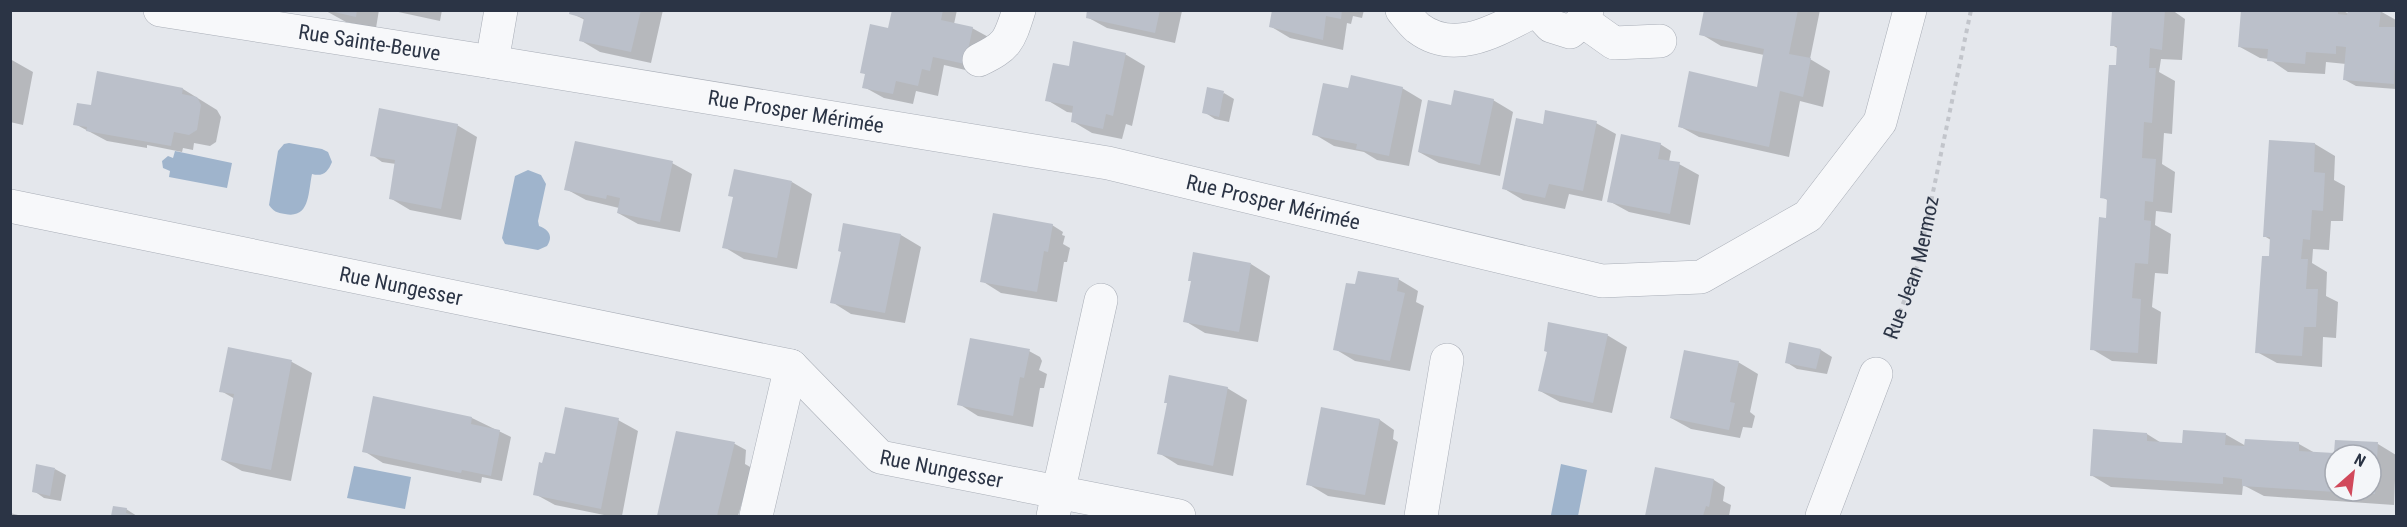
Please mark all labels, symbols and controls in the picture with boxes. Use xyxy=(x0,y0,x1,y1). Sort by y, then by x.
street label: Rue Sainte-Beuve xyxy=(297,20,442,66)
street label: Rue Prosper Mérimée xyxy=(706,86,886,138)
street label: Rue Prosper Mérimée xyxy=(1184,170,1363,235)
street label: Rue Jean Mermoz xyxy=(1879,194,1944,343)
street label: Rue Nungesser xyxy=(337,262,464,310)
north arrow xyxy=(2323,443,2383,503)
street label: Rue Nungesser xyxy=(878,445,1005,493)
text: N xyxy=(2351,450,2369,471)

